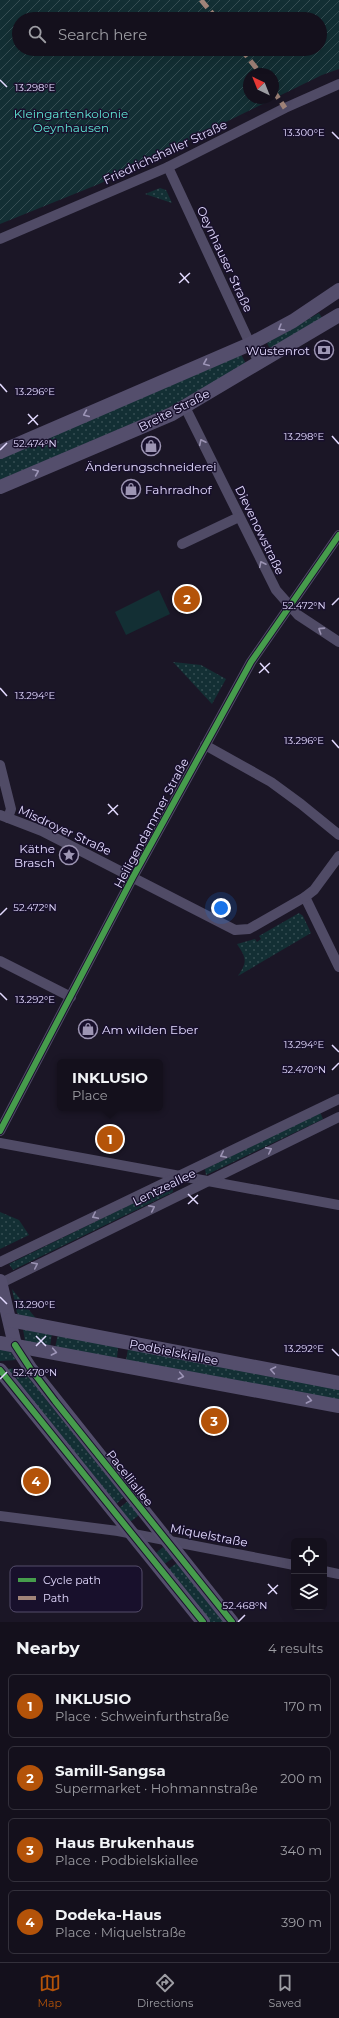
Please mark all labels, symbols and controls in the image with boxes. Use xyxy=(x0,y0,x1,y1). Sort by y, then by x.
search box xyxy=(12,12,327,56)
icon: search xyxy=(26,23,48,45)
text: Search here xyxy=(58,25,147,44)
north arrow xyxy=(243,68,279,104)
text: 13.298°E xyxy=(15,81,56,94)
park label: Kleingartenkolonie Oeynhausen xyxy=(14,106,128,135)
street label: Friedrichshaller Straße xyxy=(101,117,229,187)
text: 13.300°E xyxy=(283,126,325,139)
street label: Oeynhauser Straße xyxy=(194,204,256,314)
one-way arrow xyxy=(278,323,285,330)
bank icon: Wüstenrot xyxy=(313,339,335,361)
place label: Wüstenrot xyxy=(246,343,310,358)
one-way arrow xyxy=(202,359,209,367)
text: 13.296°E xyxy=(15,385,55,398)
street label: Breite Straße xyxy=(136,386,212,434)
one-way arrow xyxy=(83,410,90,418)
text: 13.298°E xyxy=(284,430,325,443)
shop icon: Änderungschneiderei xyxy=(140,435,162,457)
text: 52.474°N xyxy=(13,437,57,450)
one-way arrow xyxy=(199,439,207,446)
place label: Änderungschneiderei xyxy=(85,459,217,474)
one-way arrow xyxy=(31,469,39,477)
shop icon: Fahrradhof xyxy=(120,478,142,500)
place label: Fahrradhof xyxy=(145,482,212,497)
street label: Dievenowstraße xyxy=(232,483,288,577)
one-way arrow xyxy=(259,561,267,568)
pin: 2 xyxy=(174,584,200,614)
text: 52.472°N xyxy=(282,599,326,612)
one-way arrow xyxy=(318,627,325,635)
text: 13.294°E xyxy=(15,689,56,702)
text: 13.296°E xyxy=(284,734,324,747)
street label: Heiligendammer Straße xyxy=(110,755,192,891)
street label: Misdroyer Straße xyxy=(16,802,114,858)
place label: Käthe Brasch xyxy=(14,841,55,870)
place icon: Käthe Brasch xyxy=(58,844,80,866)
your location xyxy=(211,898,231,918)
text: 52.472°N xyxy=(13,901,57,914)
text: 13.292°E xyxy=(15,993,55,1006)
shop icon: Am wilden Eber xyxy=(77,1018,99,1040)
place label: Am wilden Eber xyxy=(102,1022,199,1037)
text: 13.294°E xyxy=(284,1038,325,1051)
popup xyxy=(57,1059,163,1111)
text: 52.470°N xyxy=(282,1063,326,1076)
text: INKLUSIO xyxy=(72,1068,148,1087)
text: Place xyxy=(72,1087,108,1103)
pin: 1 xyxy=(97,1124,123,1154)
one-way arrow xyxy=(265,1148,272,1155)
one-way arrow xyxy=(219,1150,227,1158)
street label: Lentzeallee xyxy=(130,1165,198,1209)
one-way arrow xyxy=(148,1205,155,1212)
one-way arrow xyxy=(92,1211,99,1219)
one-way arrow xyxy=(31,1262,39,1270)
text: 13.290°E xyxy=(15,1298,56,1311)
street label: Podbielskiallee xyxy=(128,1336,220,1368)
text: 13.292°E xyxy=(284,1342,324,1355)
one-way arrow xyxy=(51,1348,57,1356)
text: 52.470°N xyxy=(13,1366,57,1379)
one-way arrow xyxy=(270,1367,276,1375)
one-way arrow xyxy=(178,1372,185,1380)
one-way arrow xyxy=(306,1396,312,1404)
pin: 3 xyxy=(201,1406,227,1436)
street label: Pacelliallee xyxy=(103,1447,157,1509)
pin: 4 xyxy=(23,1466,49,1496)
street label: Miquelstraße xyxy=(169,1520,249,1550)
map controls xyxy=(291,1538,327,1610)
button: locate xyxy=(291,1538,327,1574)
legend xyxy=(10,1566,142,1612)
text: Cycle path xyxy=(43,1573,101,1587)
button: layers xyxy=(291,1574,327,1610)
text: Path xyxy=(43,1591,69,1605)
text: 52.468°N xyxy=(223,1599,267,1612)
text: Nearby xyxy=(16,1638,80,1658)
text: 4 results xyxy=(268,1640,323,1656)
text: INKLUSIO xyxy=(55,1689,131,1708)
text: 1 xyxy=(27,1698,33,1714)
text: 170 m xyxy=(284,1698,322,1714)
text: Place · Schweinfurthstraße xyxy=(55,1708,229,1724)
text: Samill-Sangsa xyxy=(55,1761,166,1780)
text: 2 xyxy=(26,1770,34,1786)
text: 200 m xyxy=(280,1770,322,1786)
text: Supermarket · Hohmannstraße xyxy=(55,1780,258,1796)
text: Haus Brukenhaus xyxy=(55,1833,194,1852)
text: 3 xyxy=(26,1842,34,1858)
text: 340 m xyxy=(280,1842,322,1858)
text: Place · Podbielskiallee xyxy=(55,1852,198,1868)
text: Dodeka-Haus xyxy=(55,1905,161,1924)
text: 4 xyxy=(26,1914,34,1930)
text: 390 m xyxy=(281,1914,322,1930)
text: Place · Miquelstraße xyxy=(55,1924,186,1940)
tab: Map xyxy=(38,1972,62,2010)
tab: Directions xyxy=(137,1972,193,2010)
tab: Saved xyxy=(268,1972,301,2010)

